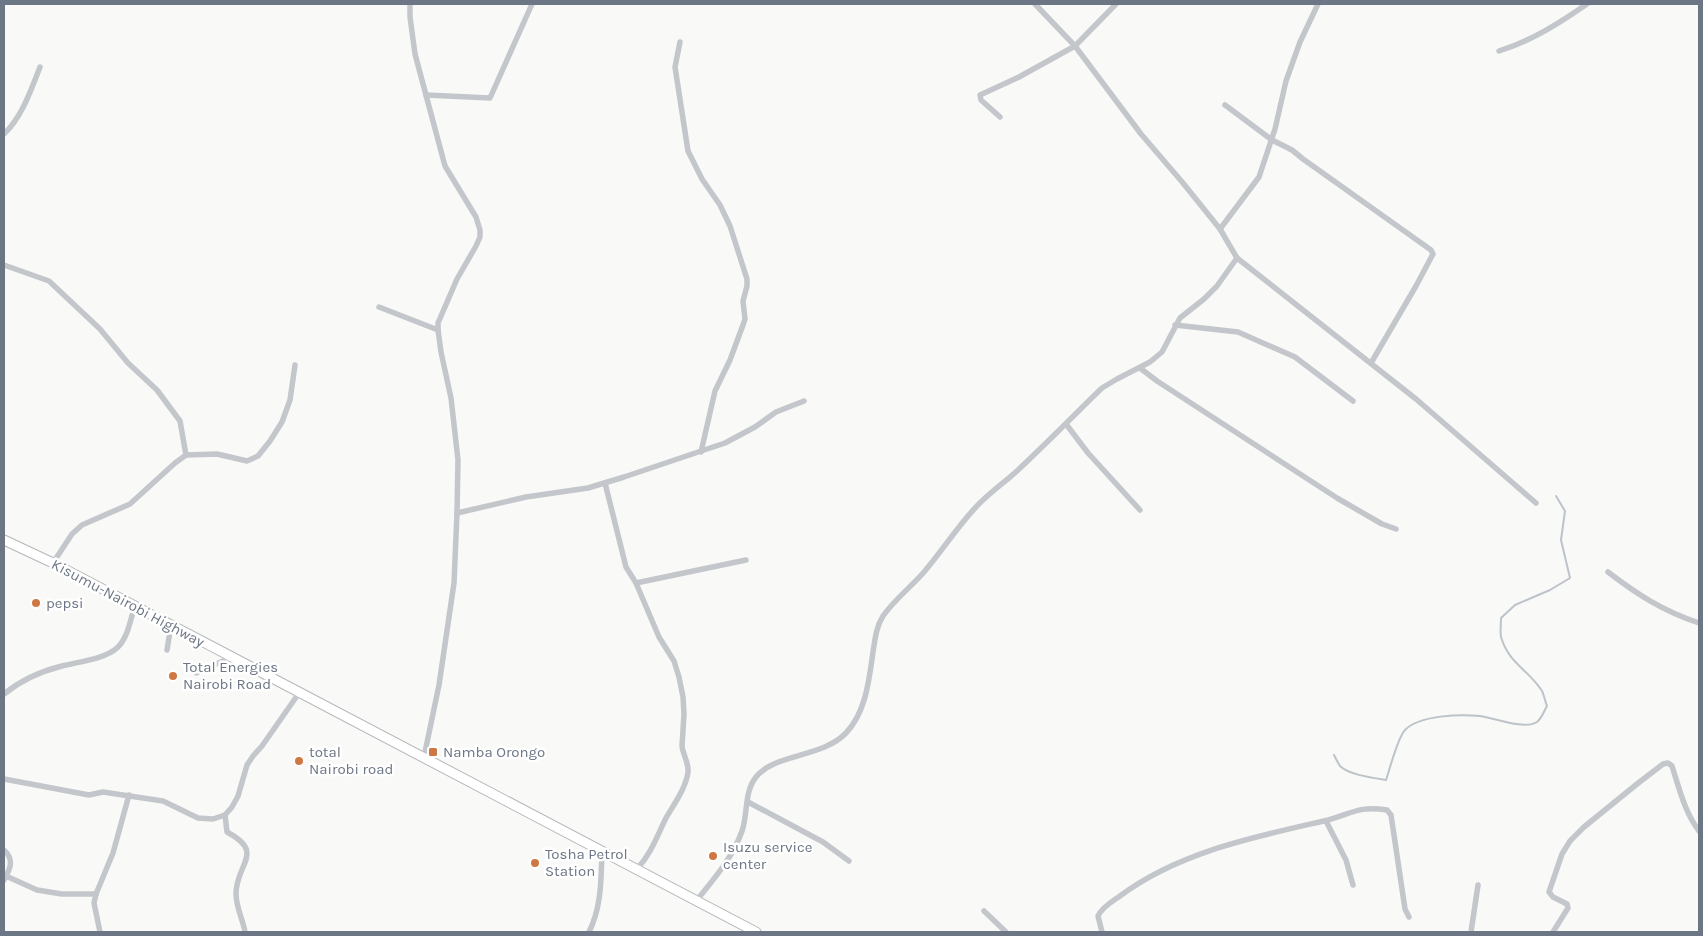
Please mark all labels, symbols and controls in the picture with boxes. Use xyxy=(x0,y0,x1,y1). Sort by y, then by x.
street label: Kisumu-Nairobi Highway xyxy=(48,555,208,651)
place label: pepsi xyxy=(46,594,84,612)
marker: pepsi xyxy=(30,597,42,609)
place label: Total Energies Nairobi Road xyxy=(183,658,278,693)
marker: Total Energies Nairobi Road xyxy=(167,670,179,682)
place label: total Nairobi road xyxy=(309,743,393,778)
place label: Namba Orongo xyxy=(443,743,545,761)
marker: Namba Orongo xyxy=(427,746,439,758)
marker: total Nairobi road xyxy=(293,755,305,767)
place label: Isuzu service center xyxy=(723,838,812,873)
place label: Tosha Petrol Station xyxy=(545,845,628,880)
marker: Isuzu service center xyxy=(707,850,719,862)
marker: Tosha Petrol Station xyxy=(529,857,541,869)

